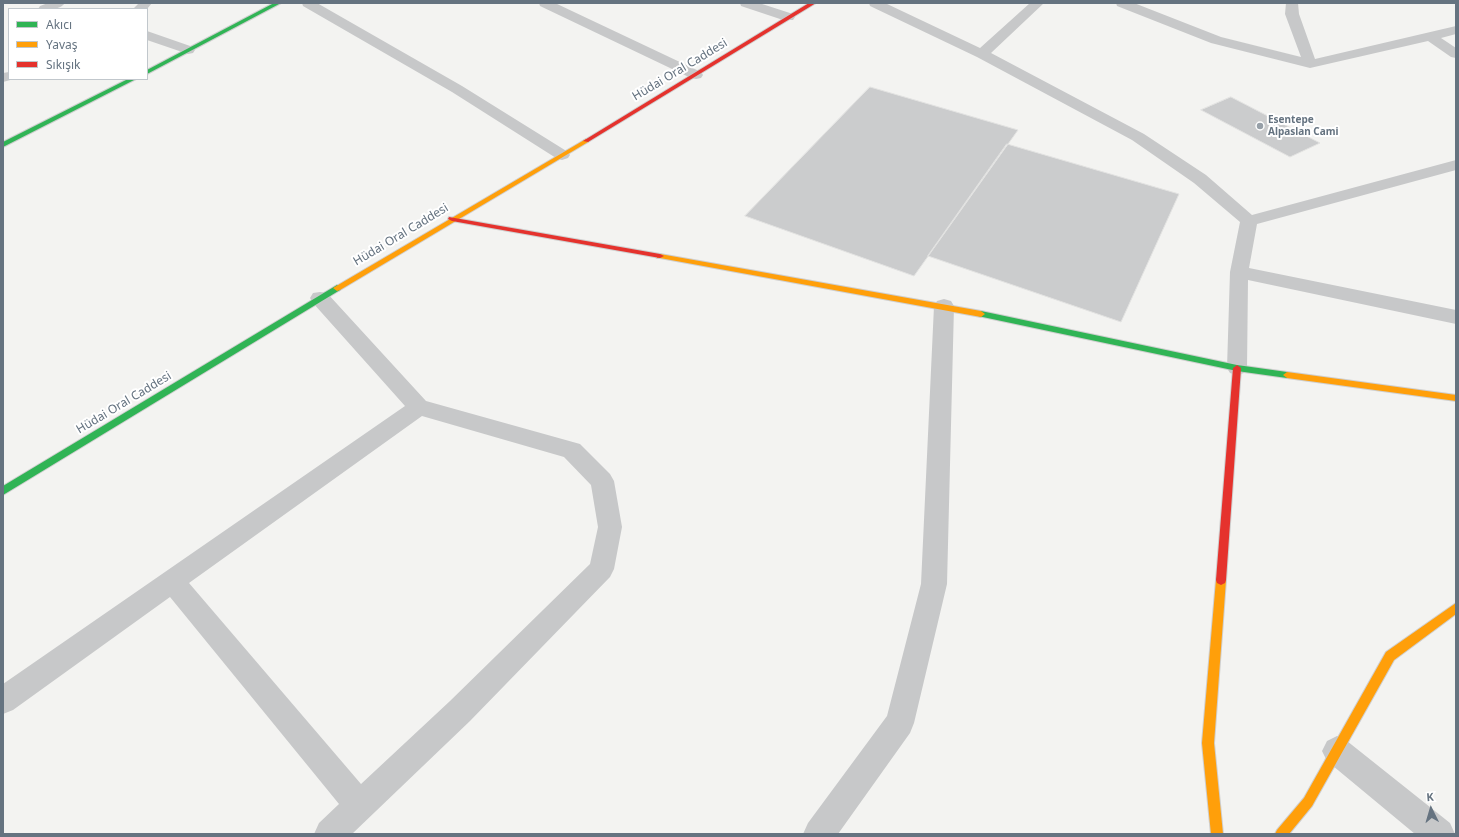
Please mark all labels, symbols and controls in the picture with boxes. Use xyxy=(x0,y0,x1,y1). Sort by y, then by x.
legend xyxy=(8,8,148,80)
text: Akıcı xyxy=(46,16,72,33)
text: Yavaş xyxy=(46,36,78,53)
street label: Hüdai Oral Caddesi xyxy=(630,36,730,104)
text: Sıkışık xyxy=(46,56,80,73)
place label: Esentepe Alpaslan Cami xyxy=(1268,114,1338,138)
marker: Esentepe Alpaslan Cami xyxy=(1255,121,1265,131)
street label: Hüdai Oral Caddesi xyxy=(351,201,451,269)
street label: Hüdai Oral Caddesi xyxy=(74,369,174,437)
north arrow xyxy=(1411,789,1451,829)
text: K xyxy=(1426,789,1434,804)

